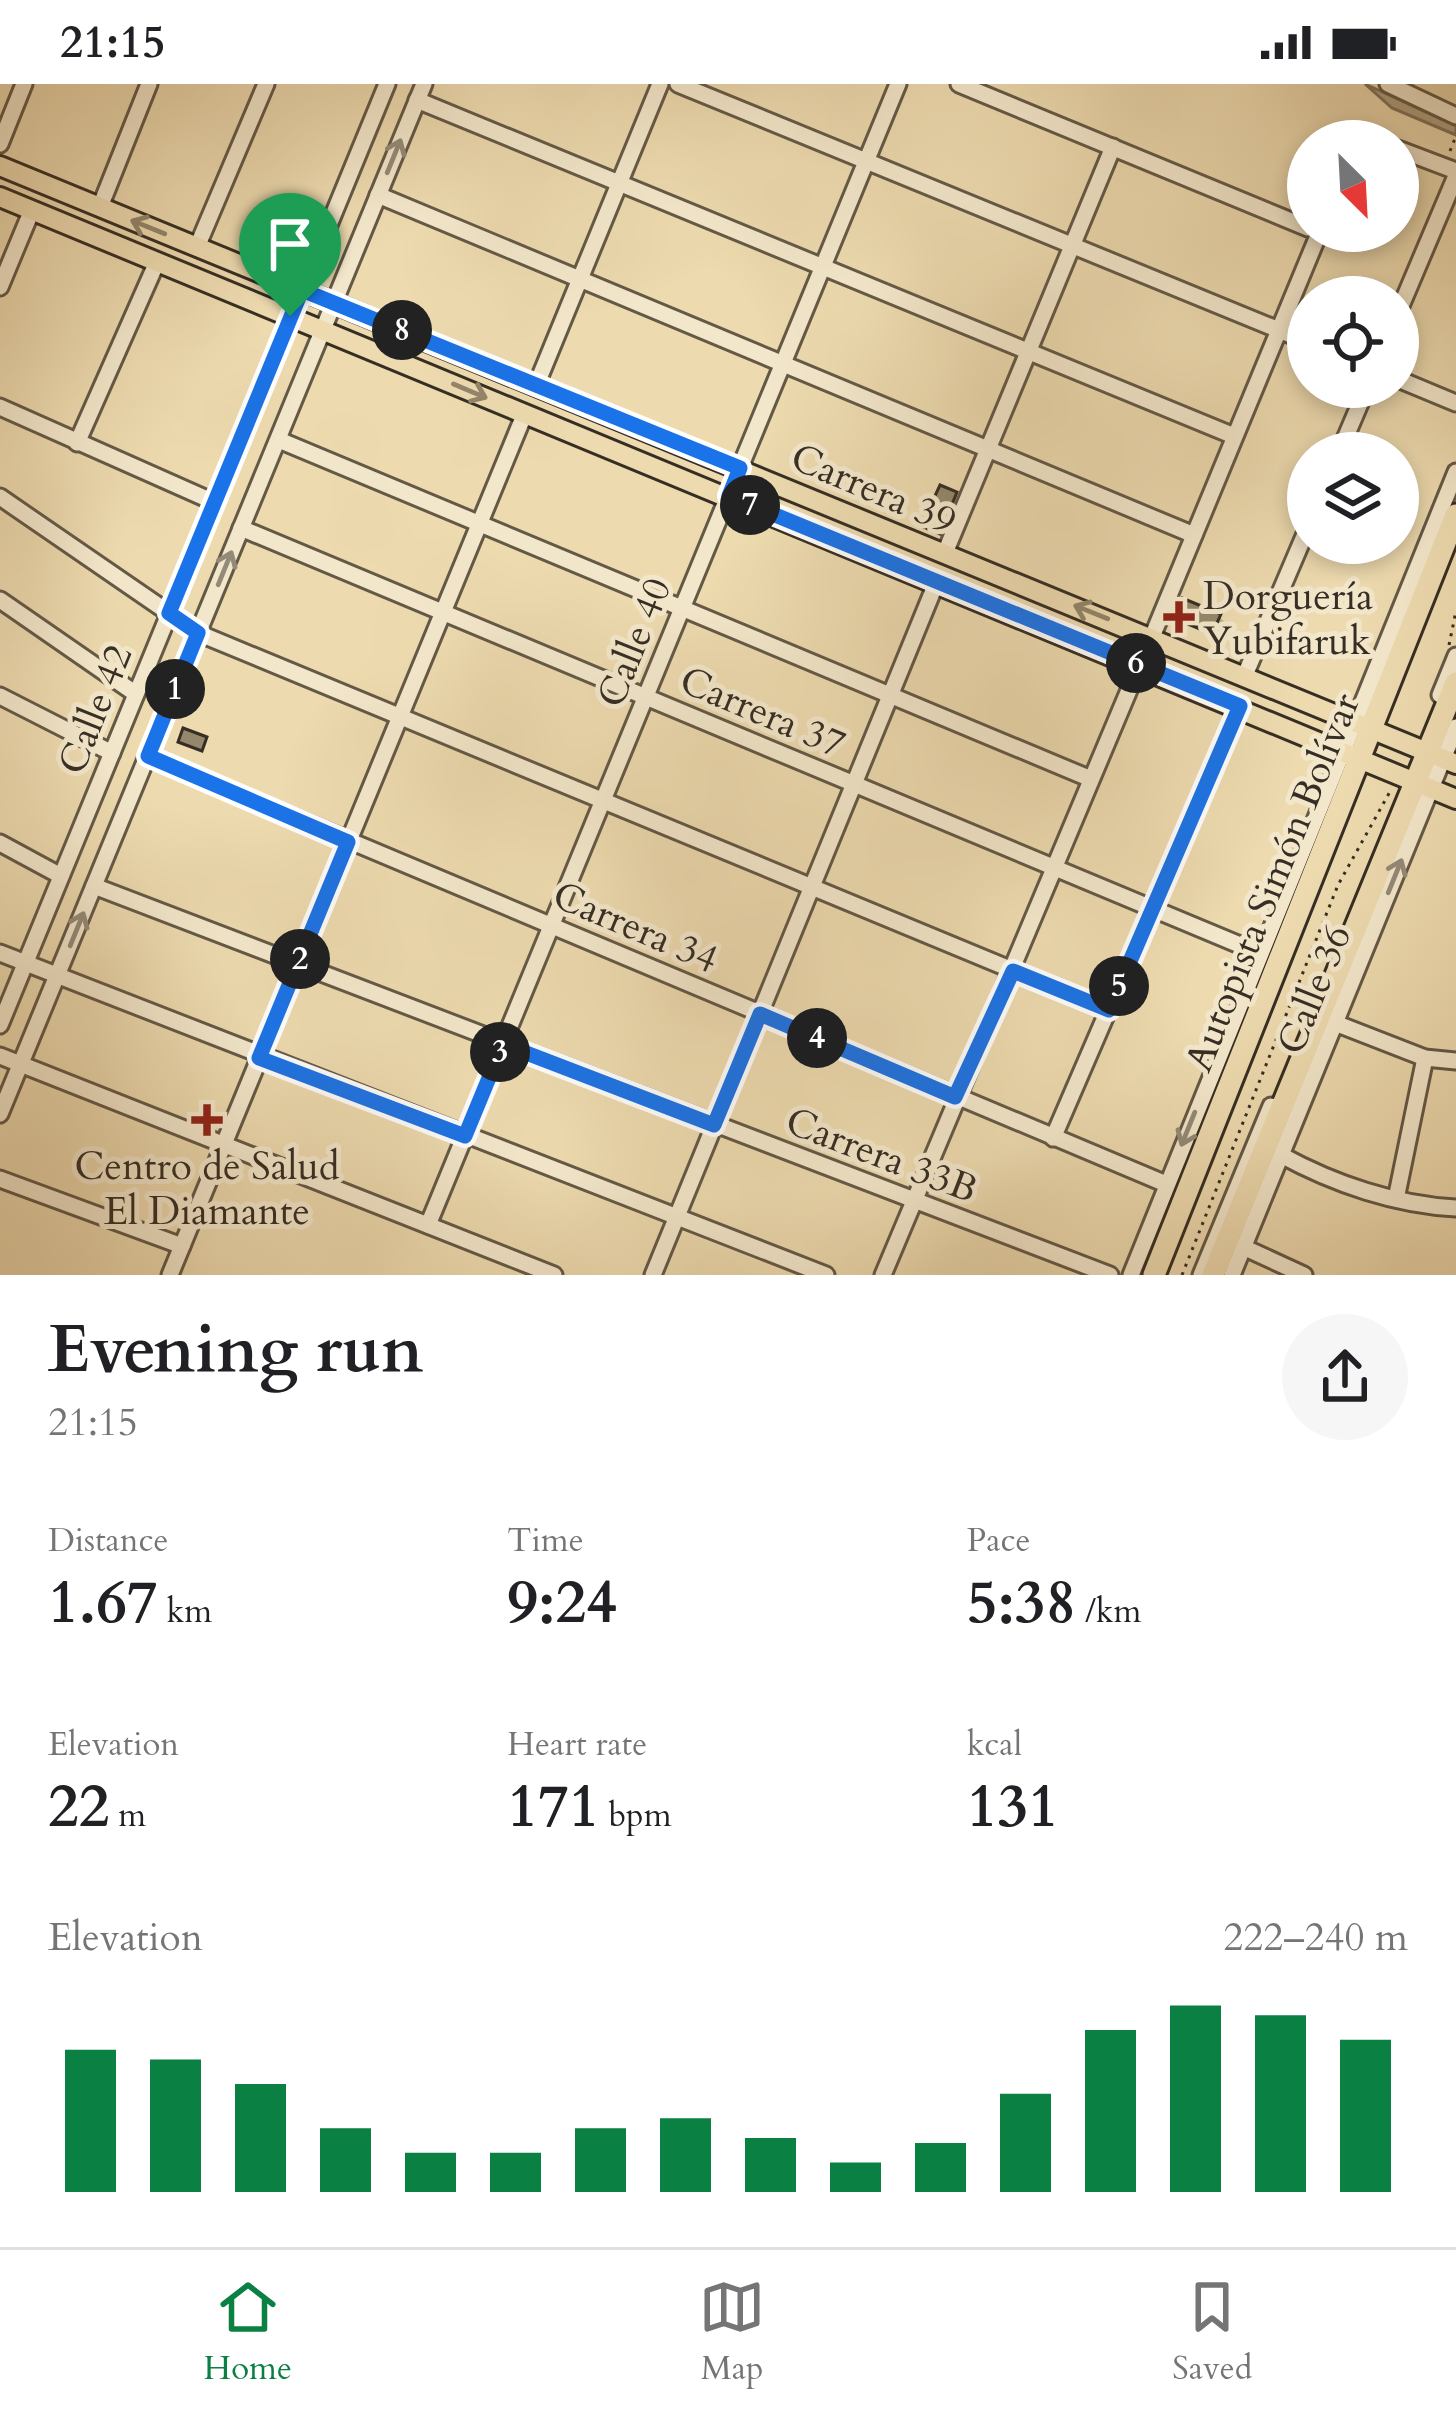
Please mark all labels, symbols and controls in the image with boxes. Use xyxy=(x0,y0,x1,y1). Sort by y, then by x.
text: 21:15 xyxy=(60,12,165,73)
north arrow xyxy=(1287,120,1419,252)
map controls xyxy=(1287,120,1419,564)
one-way arrow xyxy=(385,138,406,175)
pin xyxy=(239,193,341,316)
icon: arrive xyxy=(257,211,323,277)
one-way arrow xyxy=(131,215,168,236)
button: locate xyxy=(1287,276,1419,408)
pin: 8 xyxy=(372,300,432,360)
text: 8 xyxy=(394,307,410,352)
one-way arrow xyxy=(451,382,488,403)
street label: Carrera 39 xyxy=(783,431,964,548)
button: layers xyxy=(1287,432,1419,564)
pin: 7 xyxy=(720,475,780,535)
text: 7 xyxy=(742,482,758,527)
one-way arrow xyxy=(216,550,237,587)
street label: Calle 40 xyxy=(585,570,684,715)
place label: Dorguería Yubifaruk xyxy=(1203,570,1373,668)
one-way arrow xyxy=(1074,600,1111,621)
marker: Dorguería Yubifaruk xyxy=(1166,604,1192,630)
pin: 6 xyxy=(1106,633,1166,693)
street label: Calle 42 xyxy=(46,637,145,782)
text: 6 xyxy=(1128,640,1144,685)
street label: Carrera 37 xyxy=(672,654,853,771)
pin: 1 xyxy=(145,659,205,719)
text: 1 xyxy=(167,666,183,711)
street label: Autopista Simón Bolívar xyxy=(1172,685,1373,1080)
one-way arrow xyxy=(1386,859,1407,896)
street label: Carrera 34 xyxy=(545,869,726,986)
one-way arrow xyxy=(68,911,89,948)
street label: Calle 36 xyxy=(1265,917,1364,1062)
pin: 2 xyxy=(270,929,330,989)
text: 2 xyxy=(292,936,308,981)
pin: 5 xyxy=(1089,956,1149,1016)
text: 5 xyxy=(1111,963,1127,1008)
pin: 4 xyxy=(787,1008,847,1068)
text: 4 xyxy=(809,1015,825,1060)
pin: 3 xyxy=(470,1022,530,1082)
text: 3 xyxy=(492,1029,508,1074)
street label: Carrera 33B xyxy=(778,1095,985,1216)
marker: Centro de Salud El Diamante xyxy=(191,1104,223,1136)
one-way arrow xyxy=(1176,1110,1197,1147)
place label: Centro de Salud El Diamante xyxy=(74,1140,340,1238)
text: Evening run xyxy=(48,1306,423,1395)
button: share xyxy=(1282,1314,1408,1440)
text: 21:15 xyxy=(48,1396,138,1449)
text: Distance xyxy=(48,1518,169,1563)
text: Time xyxy=(507,1518,584,1563)
text: Pace xyxy=(967,1518,1030,1563)
text: 1.67 xyxy=(48,1563,158,1644)
text: 9:24 xyxy=(507,1563,617,1644)
text: 5:38 xyxy=(967,1563,1076,1644)
text: km xyxy=(158,1589,212,1634)
text: /km xyxy=(1076,1589,1141,1634)
text: Elevation xyxy=(48,1722,179,1767)
text: Heart rate xyxy=(507,1722,647,1767)
text: kcal xyxy=(967,1722,1022,1767)
text: 22 xyxy=(48,1767,109,1848)
text: 171 xyxy=(507,1767,600,1848)
text: 131 xyxy=(967,1767,1059,1848)
text: m xyxy=(109,1793,146,1838)
text: bpm xyxy=(600,1793,672,1838)
text: Elevation xyxy=(48,1911,203,1964)
text: 222–240 m xyxy=(1223,1911,1408,1964)
tab: Home xyxy=(204,2274,292,2391)
tab: Map xyxy=(699,2274,765,2391)
tab: Saved xyxy=(1172,2274,1252,2391)

